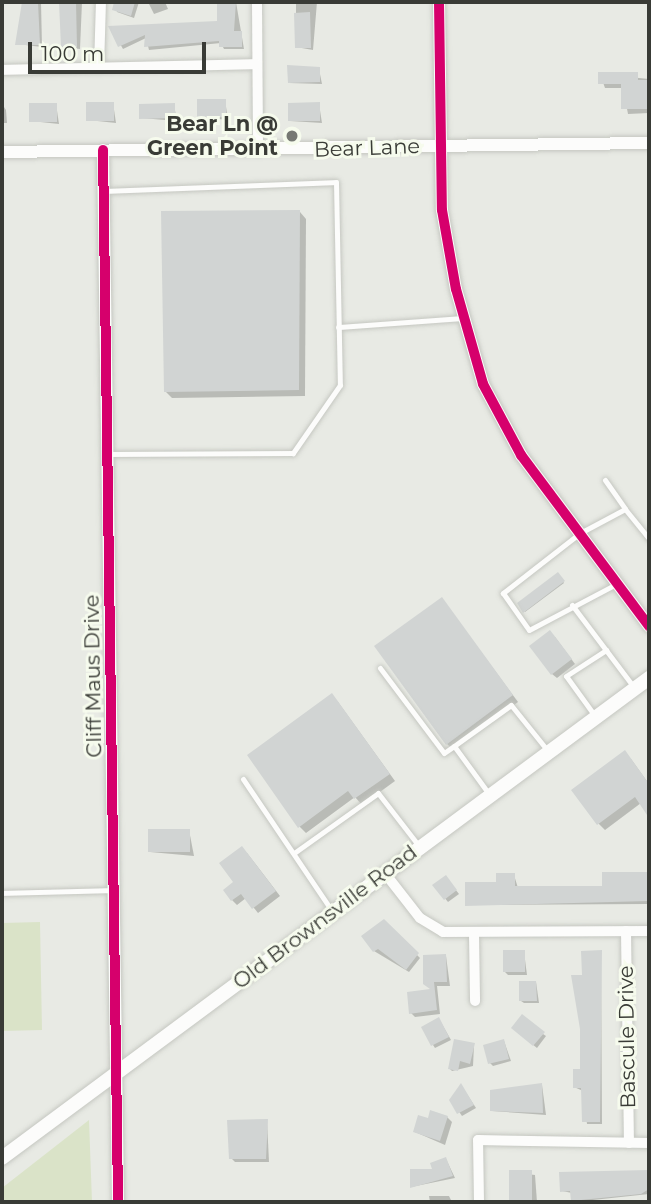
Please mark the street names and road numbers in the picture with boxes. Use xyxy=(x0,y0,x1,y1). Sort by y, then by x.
street label: Bear Lane xyxy=(314,134,420,162)
street label: Cliff Maus Drive xyxy=(79,594,107,758)
street label: Old Brownsville Road xyxy=(228,840,422,994)
street label: Bascule Drive xyxy=(613,965,641,1109)

